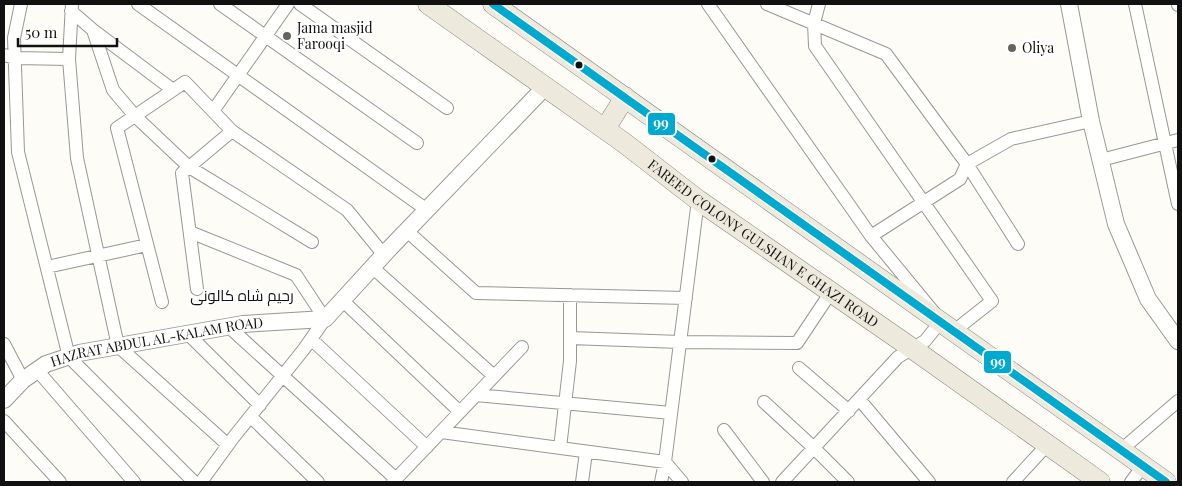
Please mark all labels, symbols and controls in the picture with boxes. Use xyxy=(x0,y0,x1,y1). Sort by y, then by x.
scale bar xyxy=(18,15,116,47)
place label: Jama masjid Farooqi xyxy=(296,18,373,53)
text: 50 m xyxy=(25,22,58,42)
marker: Jama masjid Farooqi xyxy=(281,30,293,42)
place label: Oliya xyxy=(1022,38,1054,57)
marker: Oliya xyxy=(1006,42,1018,54)
unlabelled marker xyxy=(574,60,584,70)
line badge: 99 xyxy=(647,112,676,136)
text: 99 xyxy=(653,113,669,132)
unlabelled marker xyxy=(707,154,717,164)
street label: FAREED COLONY GULSHAN E GHAZI ROAD xyxy=(644,155,883,331)
district label: رحیم شاہ کالونی xyxy=(190,285,294,306)
street label: HAZRAT ABDUL AL-KALAM ROAD xyxy=(48,313,264,371)
line badge: 99 xyxy=(983,350,1012,374)
text: 99 xyxy=(990,352,1006,371)

